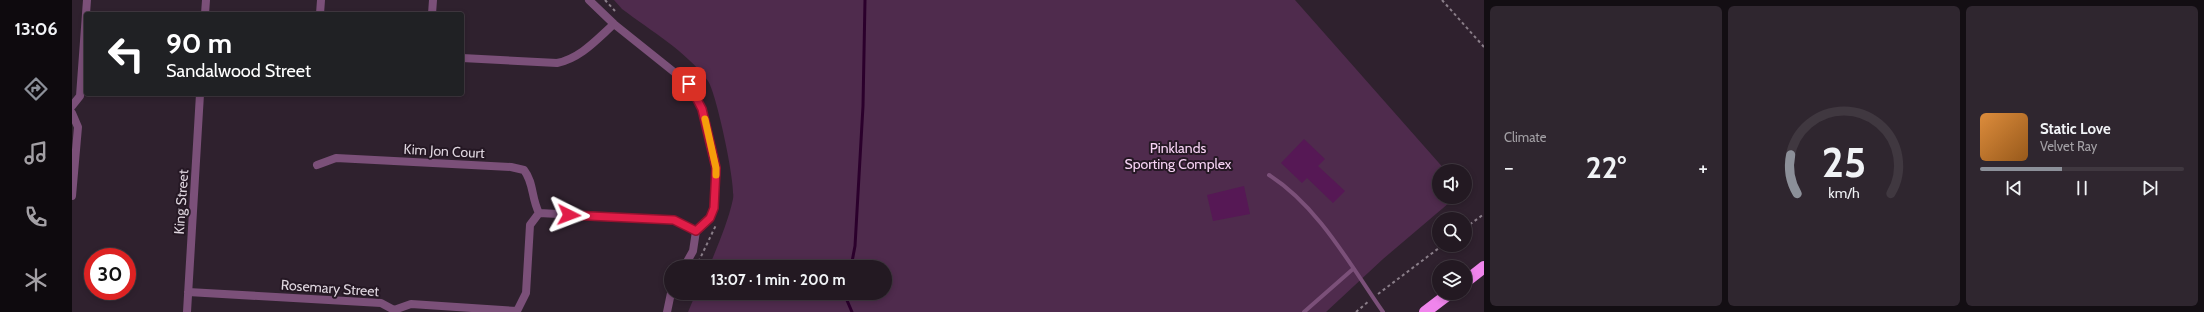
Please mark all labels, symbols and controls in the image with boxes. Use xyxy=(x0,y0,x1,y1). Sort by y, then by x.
text: 13:06 xyxy=(14,18,58,40)
text: 90 m xyxy=(166,26,232,60)
icon: left xyxy=(100,28,152,80)
text: Sandalwood Street xyxy=(166,60,311,82)
pin xyxy=(672,67,706,101)
icon: arrive xyxy=(678,73,700,95)
icon: directions xyxy=(22,75,50,103)
text: Static Love xyxy=(2040,120,2111,138)
text: Climate xyxy=(1504,129,1546,145)
text: 25 xyxy=(1822,137,1866,187)
text: Velvet Ray xyxy=(2040,138,2097,154)
icon: music xyxy=(22,139,50,167)
park label: Pinklands Sporting Complex xyxy=(1125,139,1232,173)
street label: Kim Jon Court xyxy=(403,140,485,162)
text: 22° xyxy=(1586,149,1626,186)
text: − xyxy=(1504,154,1514,181)
text: + xyxy=(1698,154,1708,181)
map controls xyxy=(1432,164,1472,300)
button: sound xyxy=(1432,164,1472,204)
street label: King Street xyxy=(170,169,192,235)
icon: previous xyxy=(2003,177,2025,199)
icon: pause xyxy=(2071,177,2093,199)
icon: next xyxy=(2139,177,2161,199)
text: km/h xyxy=(1828,184,1860,202)
position arrow xyxy=(548,194,590,236)
icon: phone xyxy=(22,203,50,231)
button: search xyxy=(1432,212,1472,252)
speed limit sign: 30 xyxy=(84,248,136,300)
button: layers xyxy=(1432,260,1472,300)
icon: climate xyxy=(22,266,50,294)
text: 13:07 · 1 min · 200 m xyxy=(711,271,846,289)
street label: Rosemary Street xyxy=(280,276,380,300)

